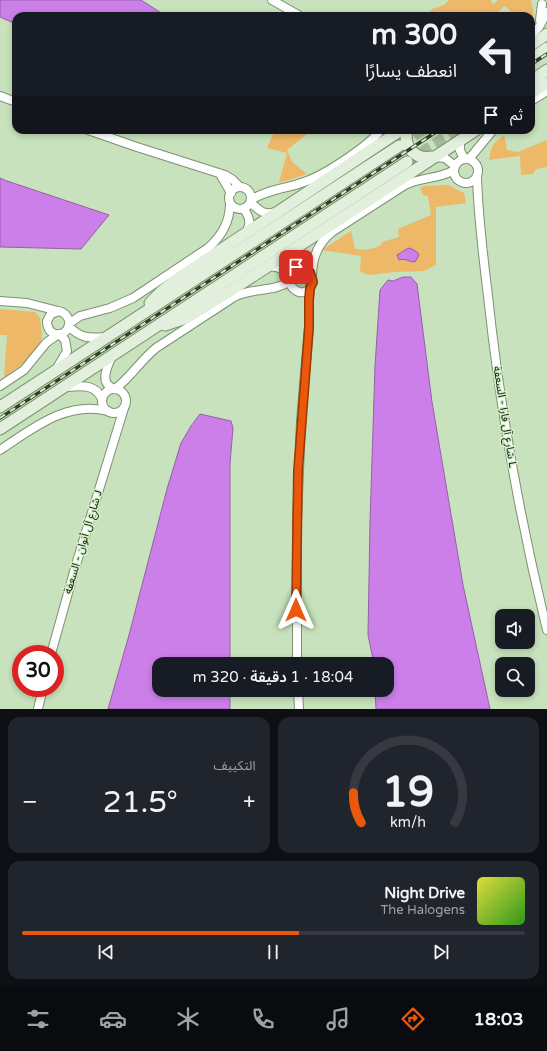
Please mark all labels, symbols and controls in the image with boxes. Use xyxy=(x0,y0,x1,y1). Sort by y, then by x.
text: 300 m xyxy=(371,18,457,52)
icon: left xyxy=(471,28,523,80)
text: انعطف يسارًا xyxy=(365,60,457,82)
icon: arrive xyxy=(480,104,502,126)
text: ثم xyxy=(510,106,523,124)
pin xyxy=(279,250,313,284)
icon: arrive xyxy=(285,256,307,278)
street label: شارع آل فارا - السعفة L xyxy=(490,365,520,470)
street label: شارع آل أنوان - السعفة J xyxy=(61,488,106,596)
position arrow xyxy=(275,589,317,631)
map controls xyxy=(495,609,535,697)
button: sound xyxy=(495,609,535,649)
speed limit sign: 30 xyxy=(12,645,64,697)
button: search xyxy=(495,657,535,697)
text: 18:04 · 1 دقيقة · 320 m xyxy=(193,668,353,686)
text: التكييف xyxy=(214,758,256,774)
text: 19 xyxy=(382,768,434,818)
text: 21.5° xyxy=(103,784,178,821)
text: − xyxy=(22,789,38,815)
text: + xyxy=(243,789,255,815)
text: km/h xyxy=(390,814,426,831)
text: Night Drive xyxy=(384,884,465,902)
text: The Halogens xyxy=(381,902,465,918)
icon: previous xyxy=(95,941,117,963)
icon: pause xyxy=(262,941,284,963)
icon: next xyxy=(430,941,452,963)
icon: filters xyxy=(24,1005,52,1033)
icon: car xyxy=(99,1005,127,1033)
icon: climate xyxy=(174,1005,202,1033)
icon: phone xyxy=(249,1005,277,1033)
icon: music xyxy=(324,1005,352,1033)
icon: directions xyxy=(399,1005,427,1033)
text: 18:03 xyxy=(474,1008,524,1030)

